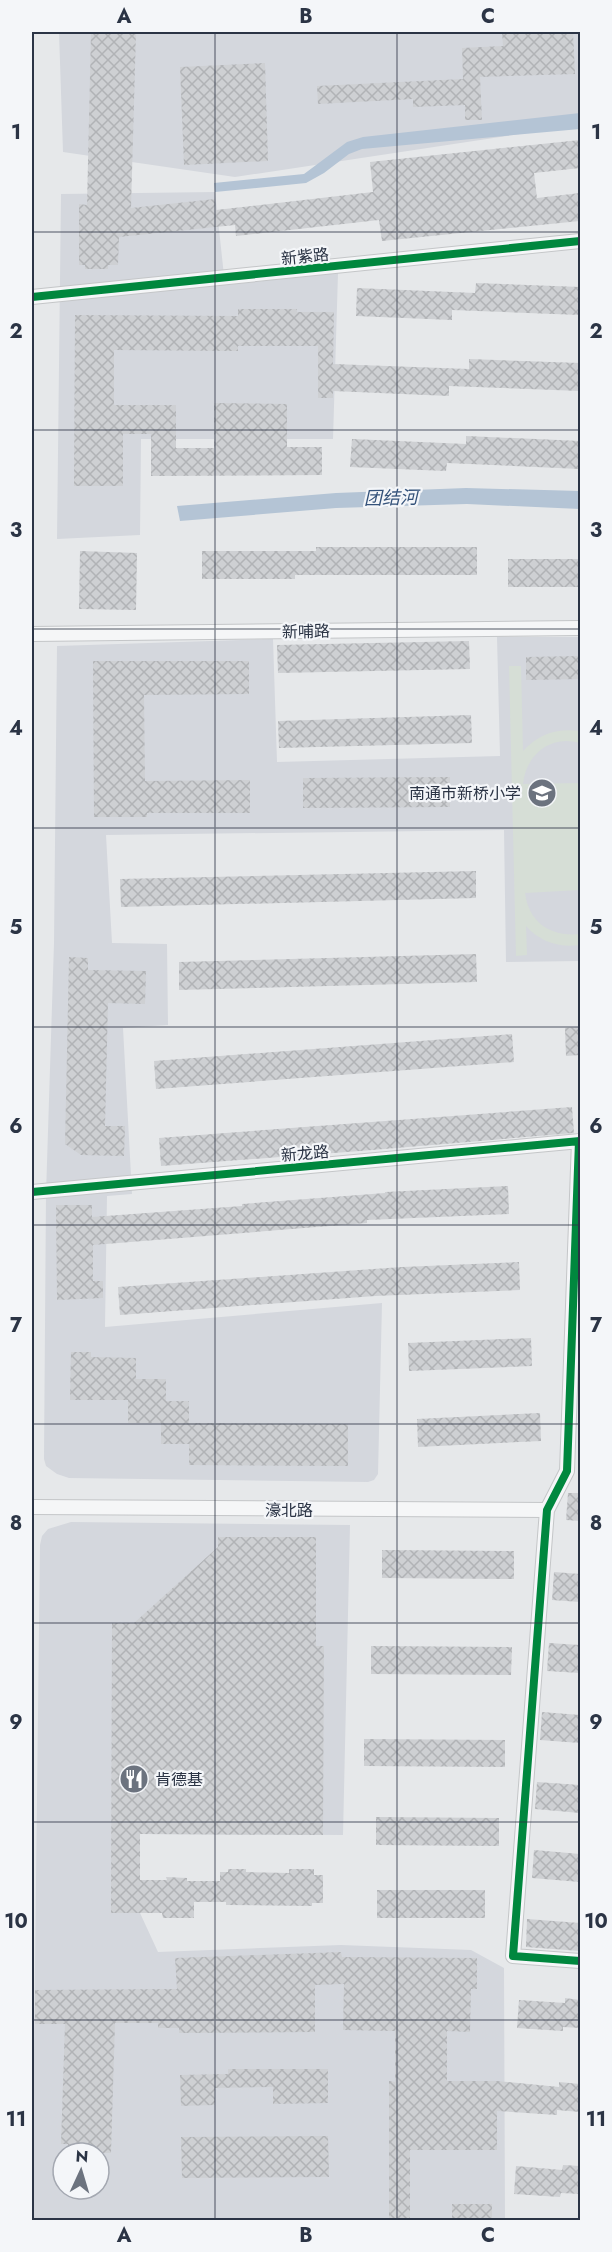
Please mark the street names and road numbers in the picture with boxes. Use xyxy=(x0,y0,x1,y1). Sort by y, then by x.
street label: 新紫路 xyxy=(280,243,330,270)
street label: 新哺路 xyxy=(282,620,330,643)
street label: 新龙路 xyxy=(280,1140,330,1167)
street label: 濠北路 xyxy=(265,1499,313,1522)

